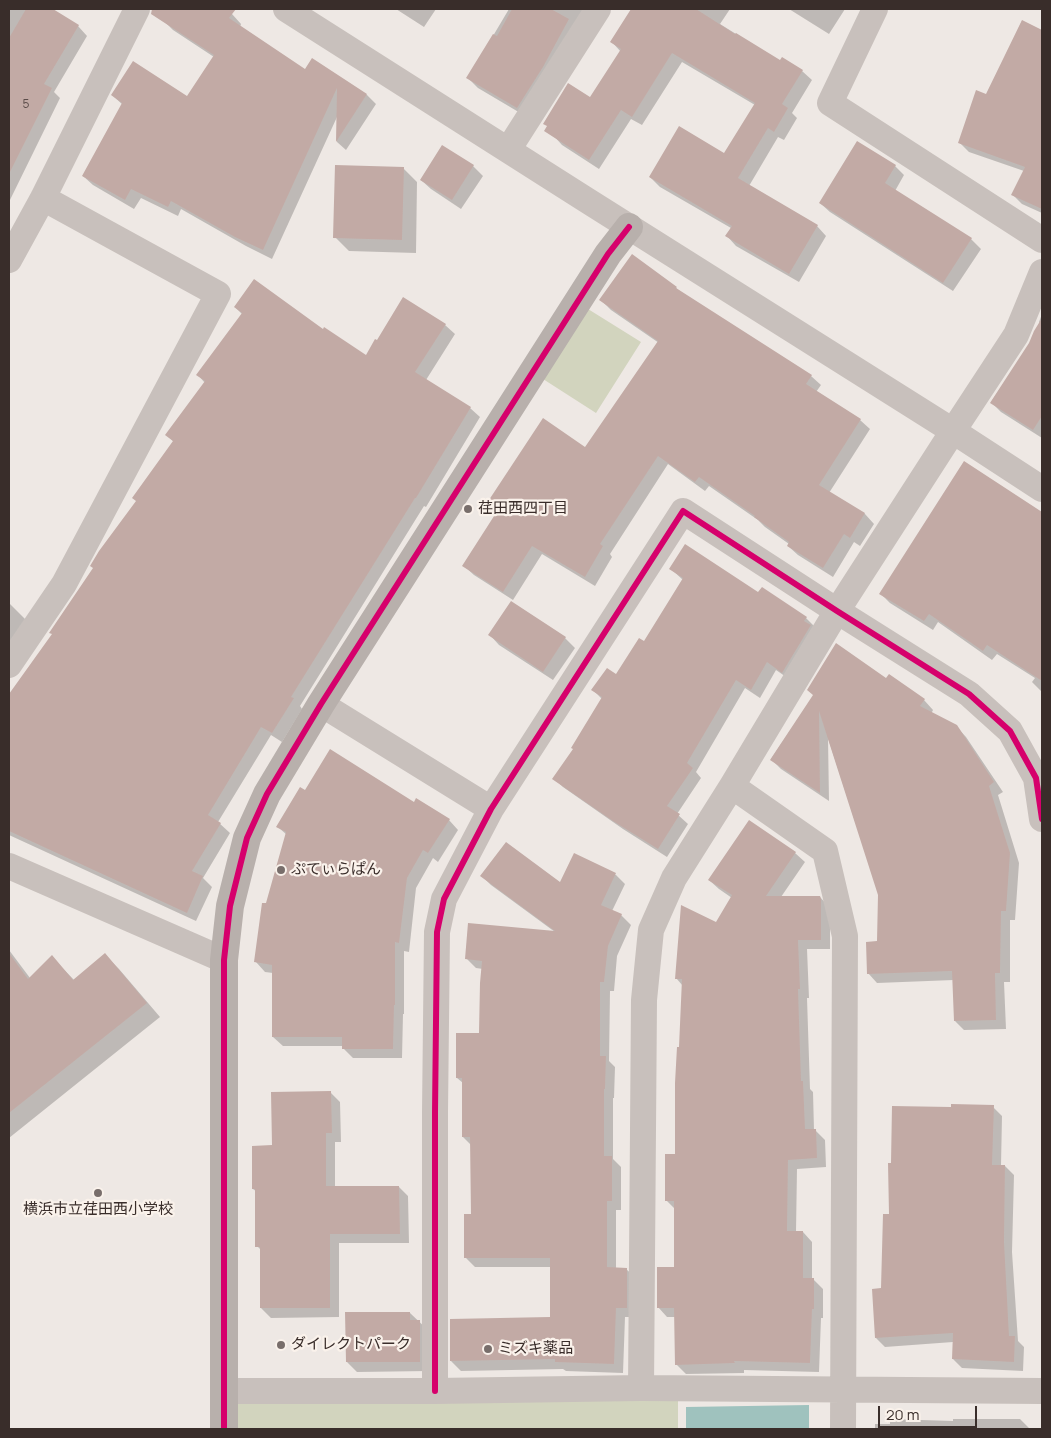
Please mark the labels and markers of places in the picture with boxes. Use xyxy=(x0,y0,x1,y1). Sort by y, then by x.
place label: 荏田西四丁目 xyxy=(478,500,568,518)
marker: 荏田西四丁目 xyxy=(462,503,474,515)
place label: ぷてぃらぱん xyxy=(291,861,381,879)
marker: ぷてぃらぱん xyxy=(275,864,287,876)
marker: 横浜市立荏田西小学校 xyxy=(92,1187,104,1199)
place label: 横浜市立荏田西小学校 xyxy=(23,1201,173,1219)
place label: ダイレクトパーク xyxy=(291,1336,411,1354)
marker: ダイレクトパーク xyxy=(275,1339,287,1351)
place label: ミズキ薬品 xyxy=(498,1340,573,1358)
marker: ミズキ薬品 xyxy=(482,1343,494,1355)

